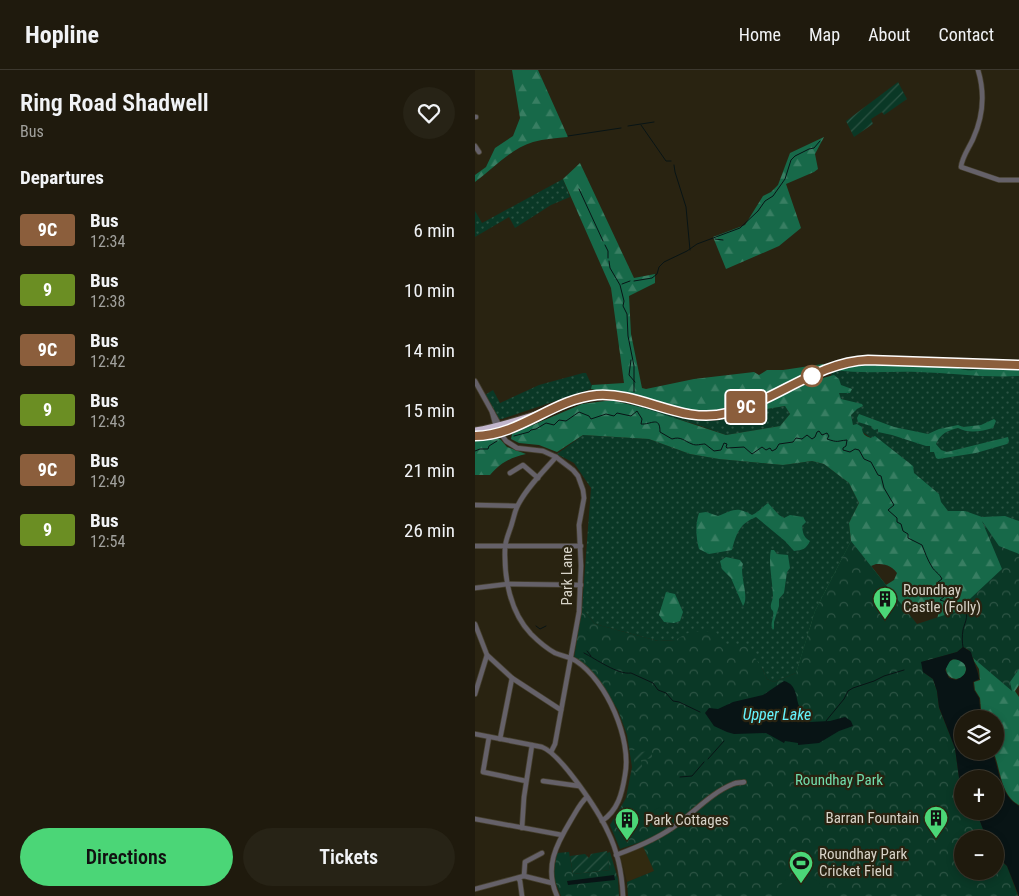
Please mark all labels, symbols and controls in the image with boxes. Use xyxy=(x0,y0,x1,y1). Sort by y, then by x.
text: Hopline xyxy=(25,21,99,49)
text: Home xyxy=(739,24,781,45)
text: Map xyxy=(809,24,840,45)
text: About xyxy=(868,24,910,45)
text: Contact xyxy=(938,24,994,45)
button: heart xyxy=(403,87,455,139)
text: Ring Road Shadwell xyxy=(20,89,209,117)
text: Bus xyxy=(20,122,44,141)
text: Departures xyxy=(20,166,104,189)
text: Bus xyxy=(90,209,119,232)
text: 9C xyxy=(38,219,57,240)
text: 6 min xyxy=(413,219,455,242)
text: 12:34 xyxy=(90,232,125,251)
text: Bus xyxy=(90,269,119,292)
text: 9 xyxy=(43,279,52,300)
text: 10 min xyxy=(404,279,455,302)
text: 12:38 xyxy=(90,292,125,311)
text: Bus xyxy=(90,329,119,352)
text: 9C xyxy=(38,339,57,360)
text: 14 min xyxy=(404,339,455,362)
text: 12:42 xyxy=(90,352,125,371)
unlabelled marker xyxy=(801,365,823,387)
text: Bus xyxy=(90,389,119,412)
line badge: 9C xyxy=(723,391,769,423)
text: 9C xyxy=(736,396,756,417)
text: 9 xyxy=(43,399,52,420)
text: 15 min xyxy=(404,399,455,422)
text: 12:43 xyxy=(90,412,125,431)
text: Bus xyxy=(90,449,119,472)
text: 9C xyxy=(38,459,57,480)
text: 21 min xyxy=(404,459,455,482)
text: 12:49 xyxy=(90,472,125,491)
text: Bus xyxy=(90,509,119,532)
text: 9 xyxy=(43,519,52,540)
text: 26 min xyxy=(404,519,455,542)
text: 12:54 xyxy=(90,532,125,551)
street label: Park Lane xyxy=(558,547,576,605)
place label: Roundhay Castle (Folly) xyxy=(903,581,981,616)
building icon: Roundhay Castle (Folly) xyxy=(872,586,898,620)
water label: Upper Lake xyxy=(743,705,811,724)
map controls xyxy=(954,710,1004,880)
button: layers xyxy=(954,710,1004,760)
button: + xyxy=(954,770,1004,820)
park label: Roundhay Park xyxy=(795,771,883,789)
building icon: Barran Fountain xyxy=(923,805,949,839)
building icon: Park Cottages xyxy=(614,807,640,841)
place label: Barran Fountain xyxy=(825,809,919,827)
place label: Park Cottages xyxy=(645,811,729,829)
button: Directions xyxy=(20,828,233,886)
button: Tickets xyxy=(243,828,455,886)
button: − xyxy=(954,830,1004,880)
place label: Roundhay Park Cricket Field xyxy=(819,845,907,880)
sports icon: Roundhay Park Cricket Field xyxy=(788,850,814,884)

